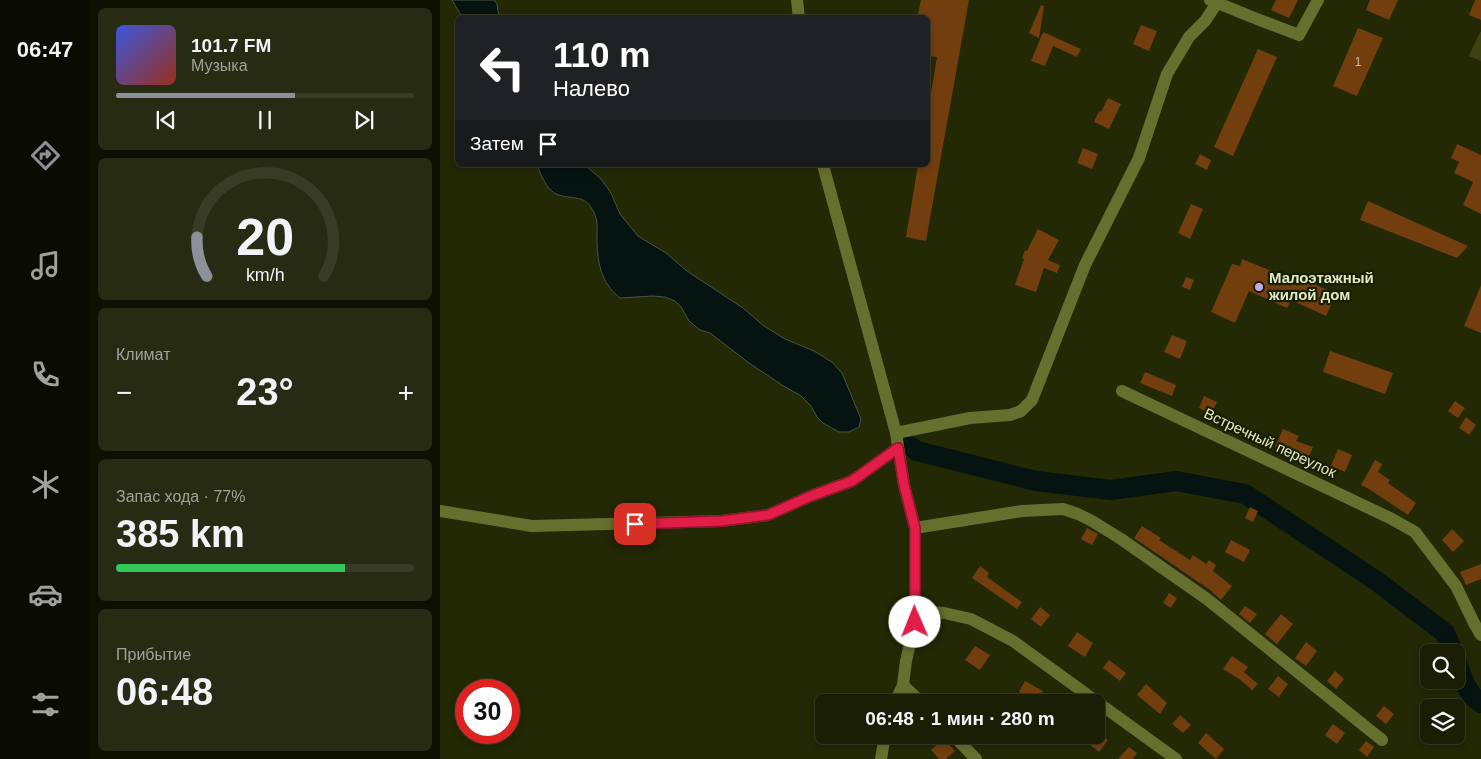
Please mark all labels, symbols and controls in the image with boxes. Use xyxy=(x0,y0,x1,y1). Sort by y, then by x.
text: 101.7 FM xyxy=(191,35,271,56)
icon: left xyxy=(470,35,535,100)
text: 110 m xyxy=(553,35,650,74)
text: 06:47 xyxy=(17,37,73,62)
house number: 1 xyxy=(1355,55,1362,69)
text: Музыка xyxy=(191,57,248,74)
text: Налево xyxy=(553,76,630,101)
icon: previous xyxy=(152,106,180,134)
icon: pause xyxy=(251,106,279,134)
icon: next xyxy=(350,106,378,134)
icon: arrive xyxy=(534,130,562,158)
text: Затем xyxy=(470,133,524,154)
icon: directions xyxy=(28,138,63,173)
text: 20 xyxy=(236,208,294,266)
icon: music xyxy=(28,248,63,283)
text: km/h xyxy=(246,265,284,285)
place label: Малоэтажный жилой дом xyxy=(1268,269,1374,303)
marker: Малоэтажный жилой дом xyxy=(1253,281,1265,293)
text: Климат xyxy=(116,346,170,363)
icon: phone xyxy=(28,357,63,392)
text: 23° xyxy=(236,371,294,413)
text: − xyxy=(116,377,132,408)
text: + xyxy=(398,377,414,408)
street label: Встречный переулок xyxy=(1201,404,1339,481)
icon: climate xyxy=(28,467,63,502)
text: Запас хода · 77% xyxy=(116,488,245,505)
pin xyxy=(614,503,656,545)
icon: arrive xyxy=(621,510,649,538)
text: 385 km xyxy=(116,513,245,555)
icon: car xyxy=(28,577,63,612)
position arrow xyxy=(888,595,940,647)
map controls xyxy=(1420,644,1465,744)
button: search xyxy=(1420,644,1465,689)
text: Прибытие xyxy=(116,646,191,663)
text: 06:48 xyxy=(116,671,213,713)
speed limit sign: 30 xyxy=(455,679,520,744)
icon: filters xyxy=(28,687,63,722)
button: layers xyxy=(1420,699,1465,744)
text: 06:48 · 1 мин · 280 m xyxy=(865,708,1055,729)

